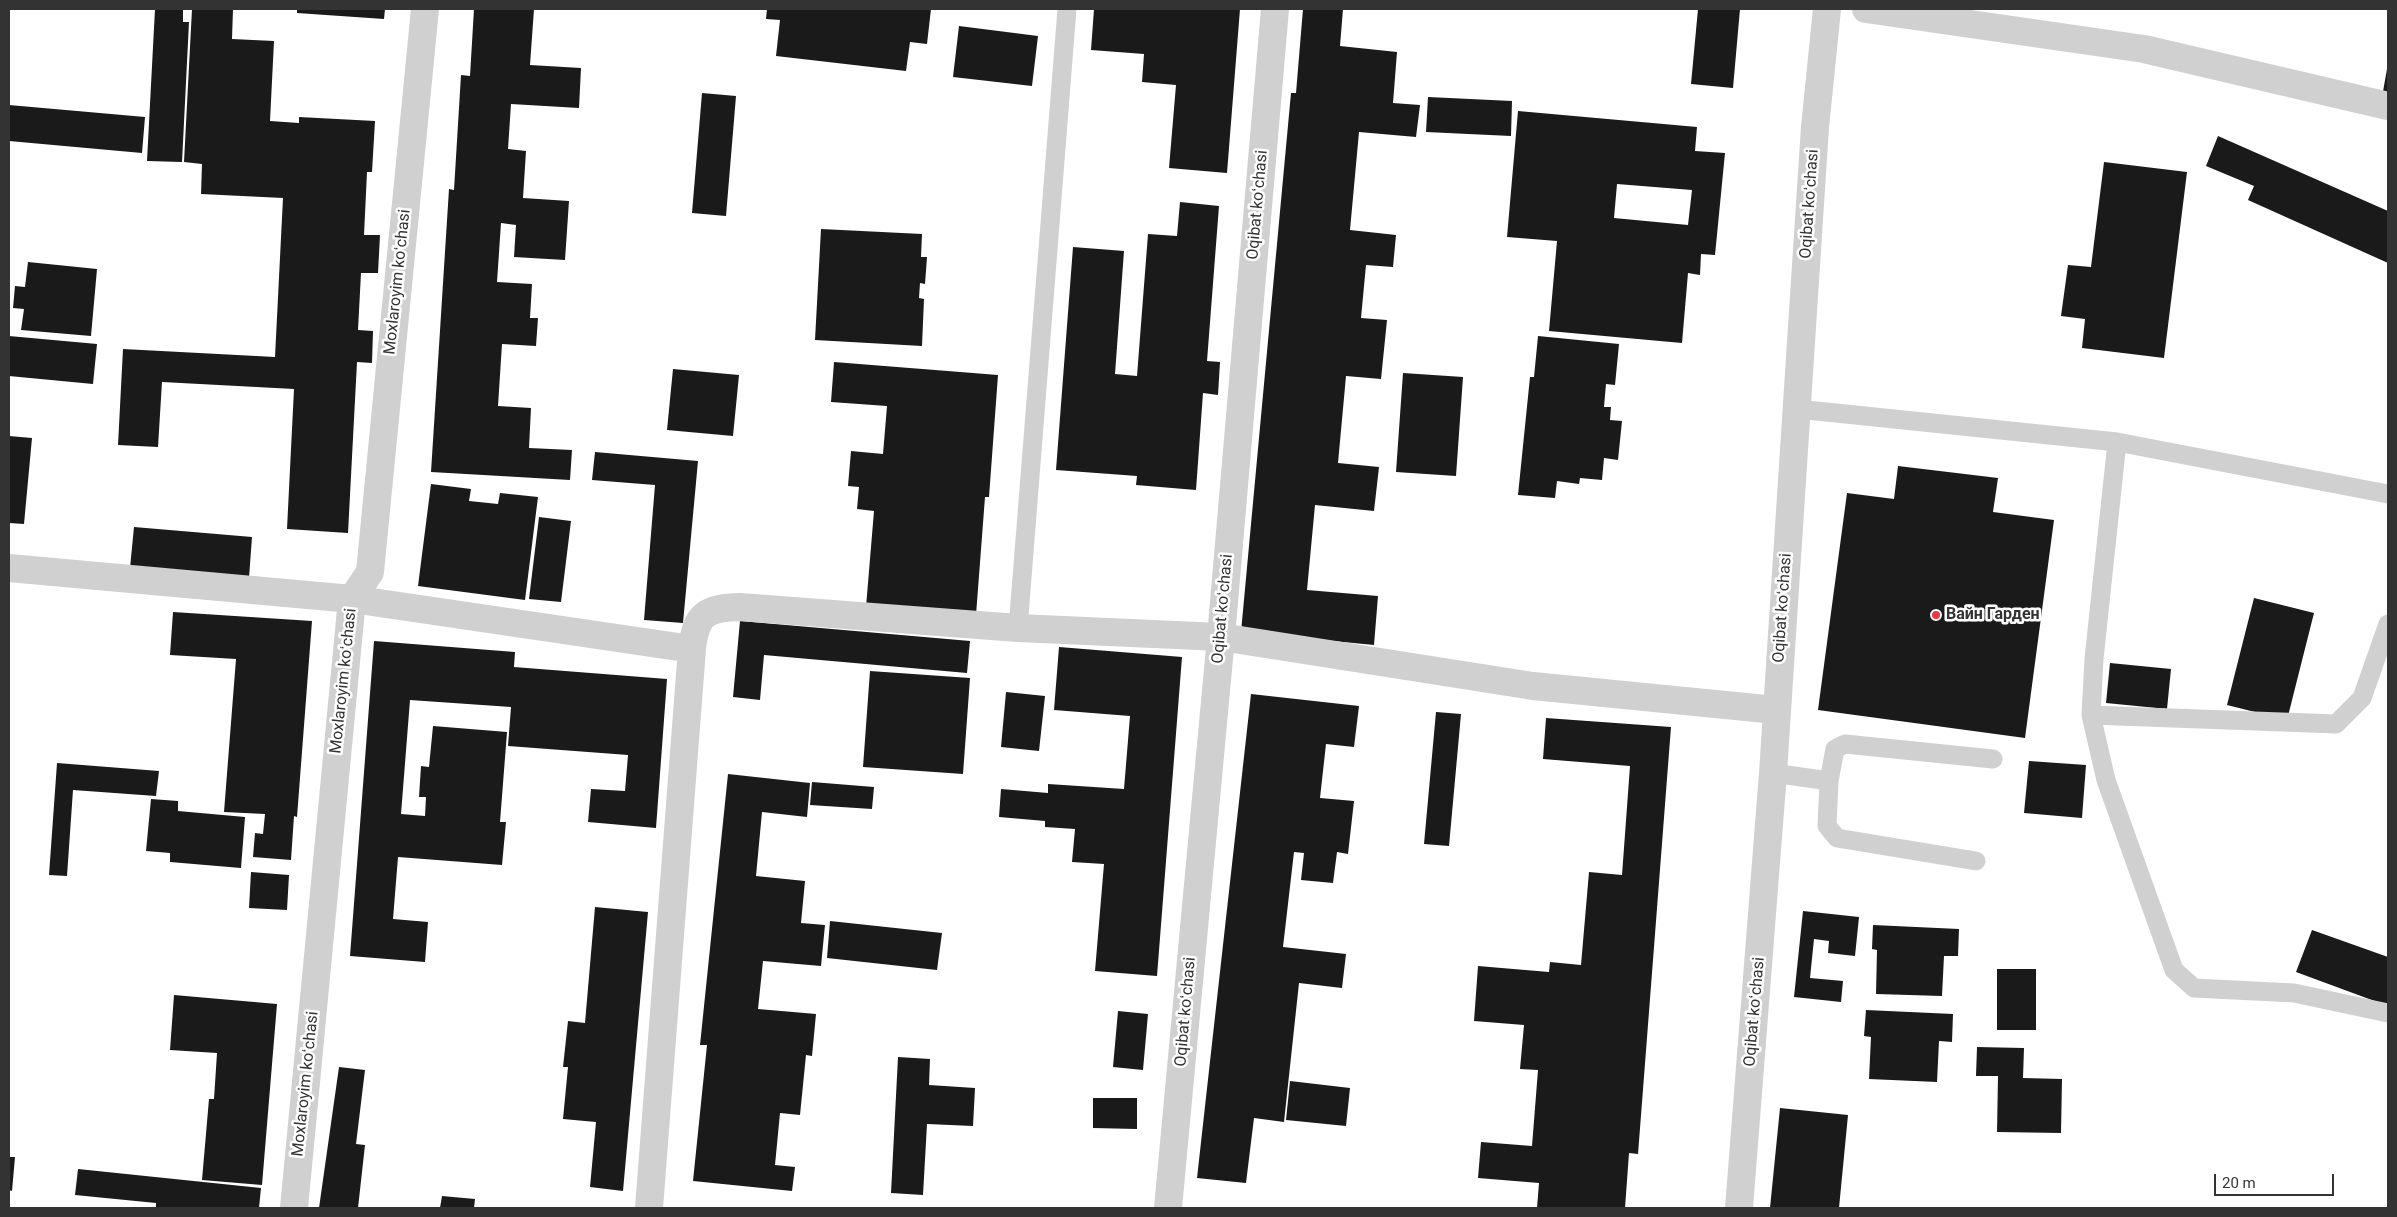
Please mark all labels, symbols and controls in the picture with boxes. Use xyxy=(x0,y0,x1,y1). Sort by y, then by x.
street label: Oqibat koʻchasi xyxy=(1797,149,1823,259)
street label: Oqibat koʻchasi xyxy=(1244,150,1272,260)
street label: Moxlaroyim koʻchasi xyxy=(381,208,415,356)
street label: Oqibat koʻchasi xyxy=(1770,553,1796,663)
street label: Oqibat koʻchasi xyxy=(1209,554,1237,664)
place label: Вайн Гарден xyxy=(1946,605,2040,625)
street label: Moxlaroyim koʻchasi xyxy=(327,607,361,755)
marker: Вайн Гарден xyxy=(1930,609,1942,621)
street label: Oqibat koʻchasi xyxy=(1172,957,1200,1067)
street label: Oqibat koʻchasi xyxy=(1741,957,1769,1067)
street label: Moxlaroyim koʻchasi xyxy=(289,1010,323,1158)
scale bar xyxy=(2217,1164,2337,1196)
text: 20 m xyxy=(2222,1174,2256,1192)

